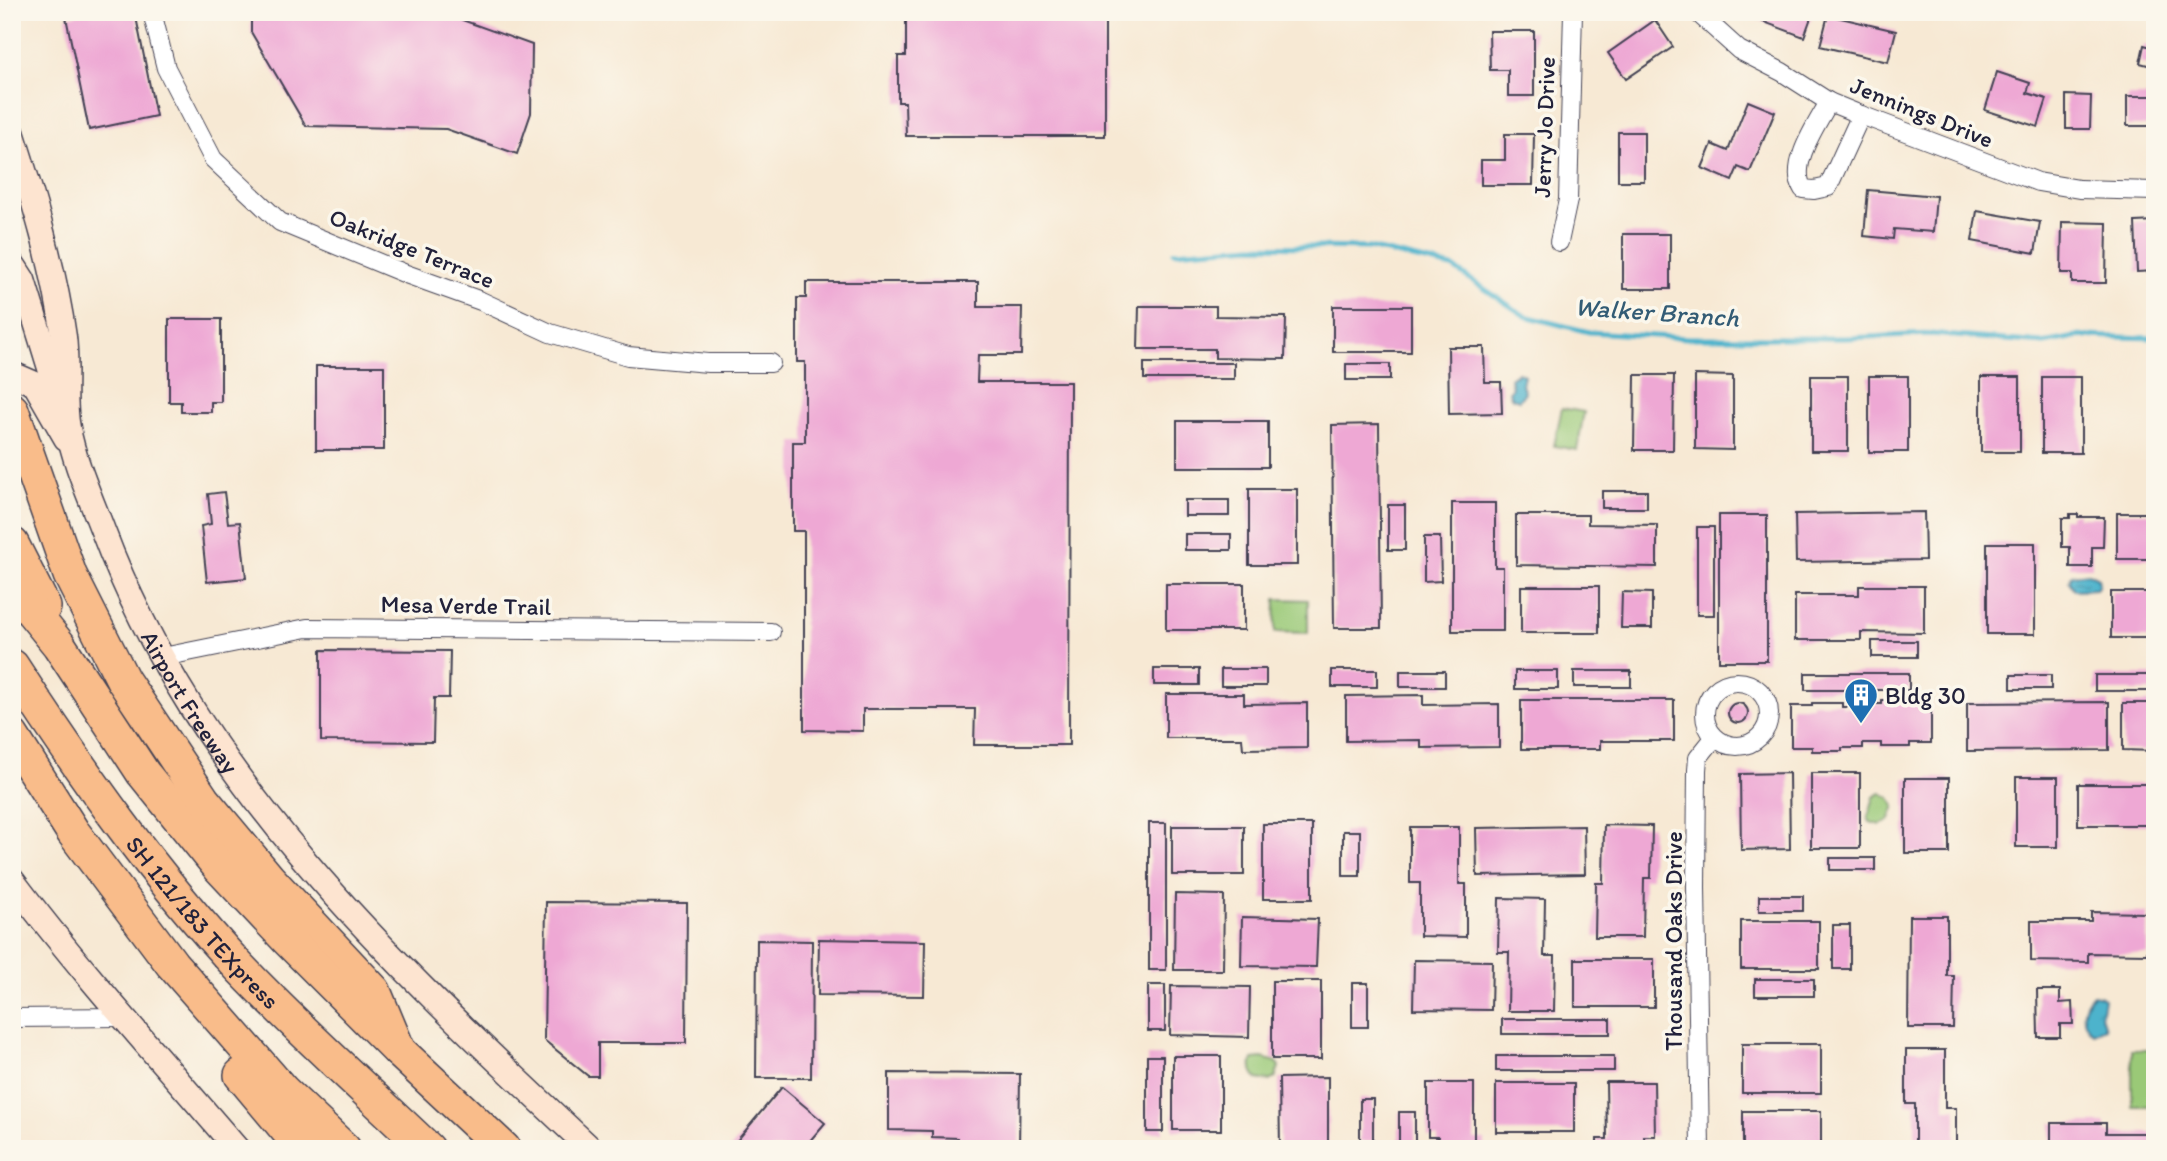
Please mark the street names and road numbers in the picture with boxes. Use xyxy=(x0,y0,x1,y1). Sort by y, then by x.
street label: Jerry Jo Drive xyxy=(1527,56,1561,198)
street label: Jennings Drive xyxy=(1846,70,1998,154)
street label: Oakridge Terrace xyxy=(325,202,499,294)
street label: Mesa Verde Trail xyxy=(380,589,552,621)
street label: Airport Freeway xyxy=(135,625,246,779)
street label: SH 121/183 TEXpress xyxy=(120,830,286,1015)
street label: Thousand Oaks Drive xyxy=(1659,831,1688,1051)

